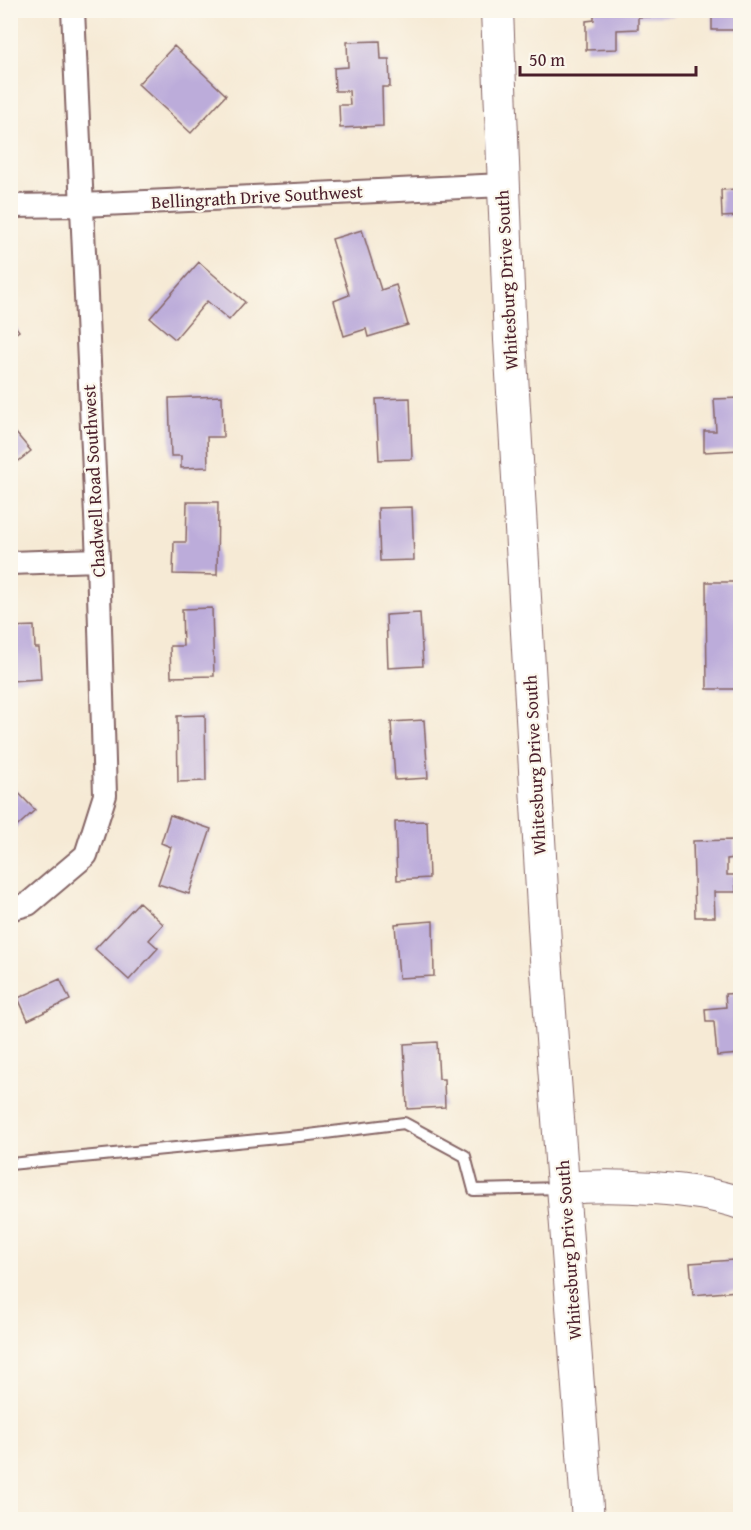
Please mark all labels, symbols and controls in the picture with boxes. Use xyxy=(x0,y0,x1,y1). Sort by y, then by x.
scale bar xyxy=(520,39,696,77)
text: 50 m xyxy=(529,46,565,73)
street label: Bellingrath Drive Southwest xyxy=(150,177,364,216)
street label: Whitesburg Drive South xyxy=(488,189,525,371)
street label: Chadwell Road Southwest xyxy=(75,383,112,578)
street label: Whitesburg Drive South xyxy=(516,674,553,856)
street label: Whitesburg Drive South xyxy=(549,1159,588,1341)

